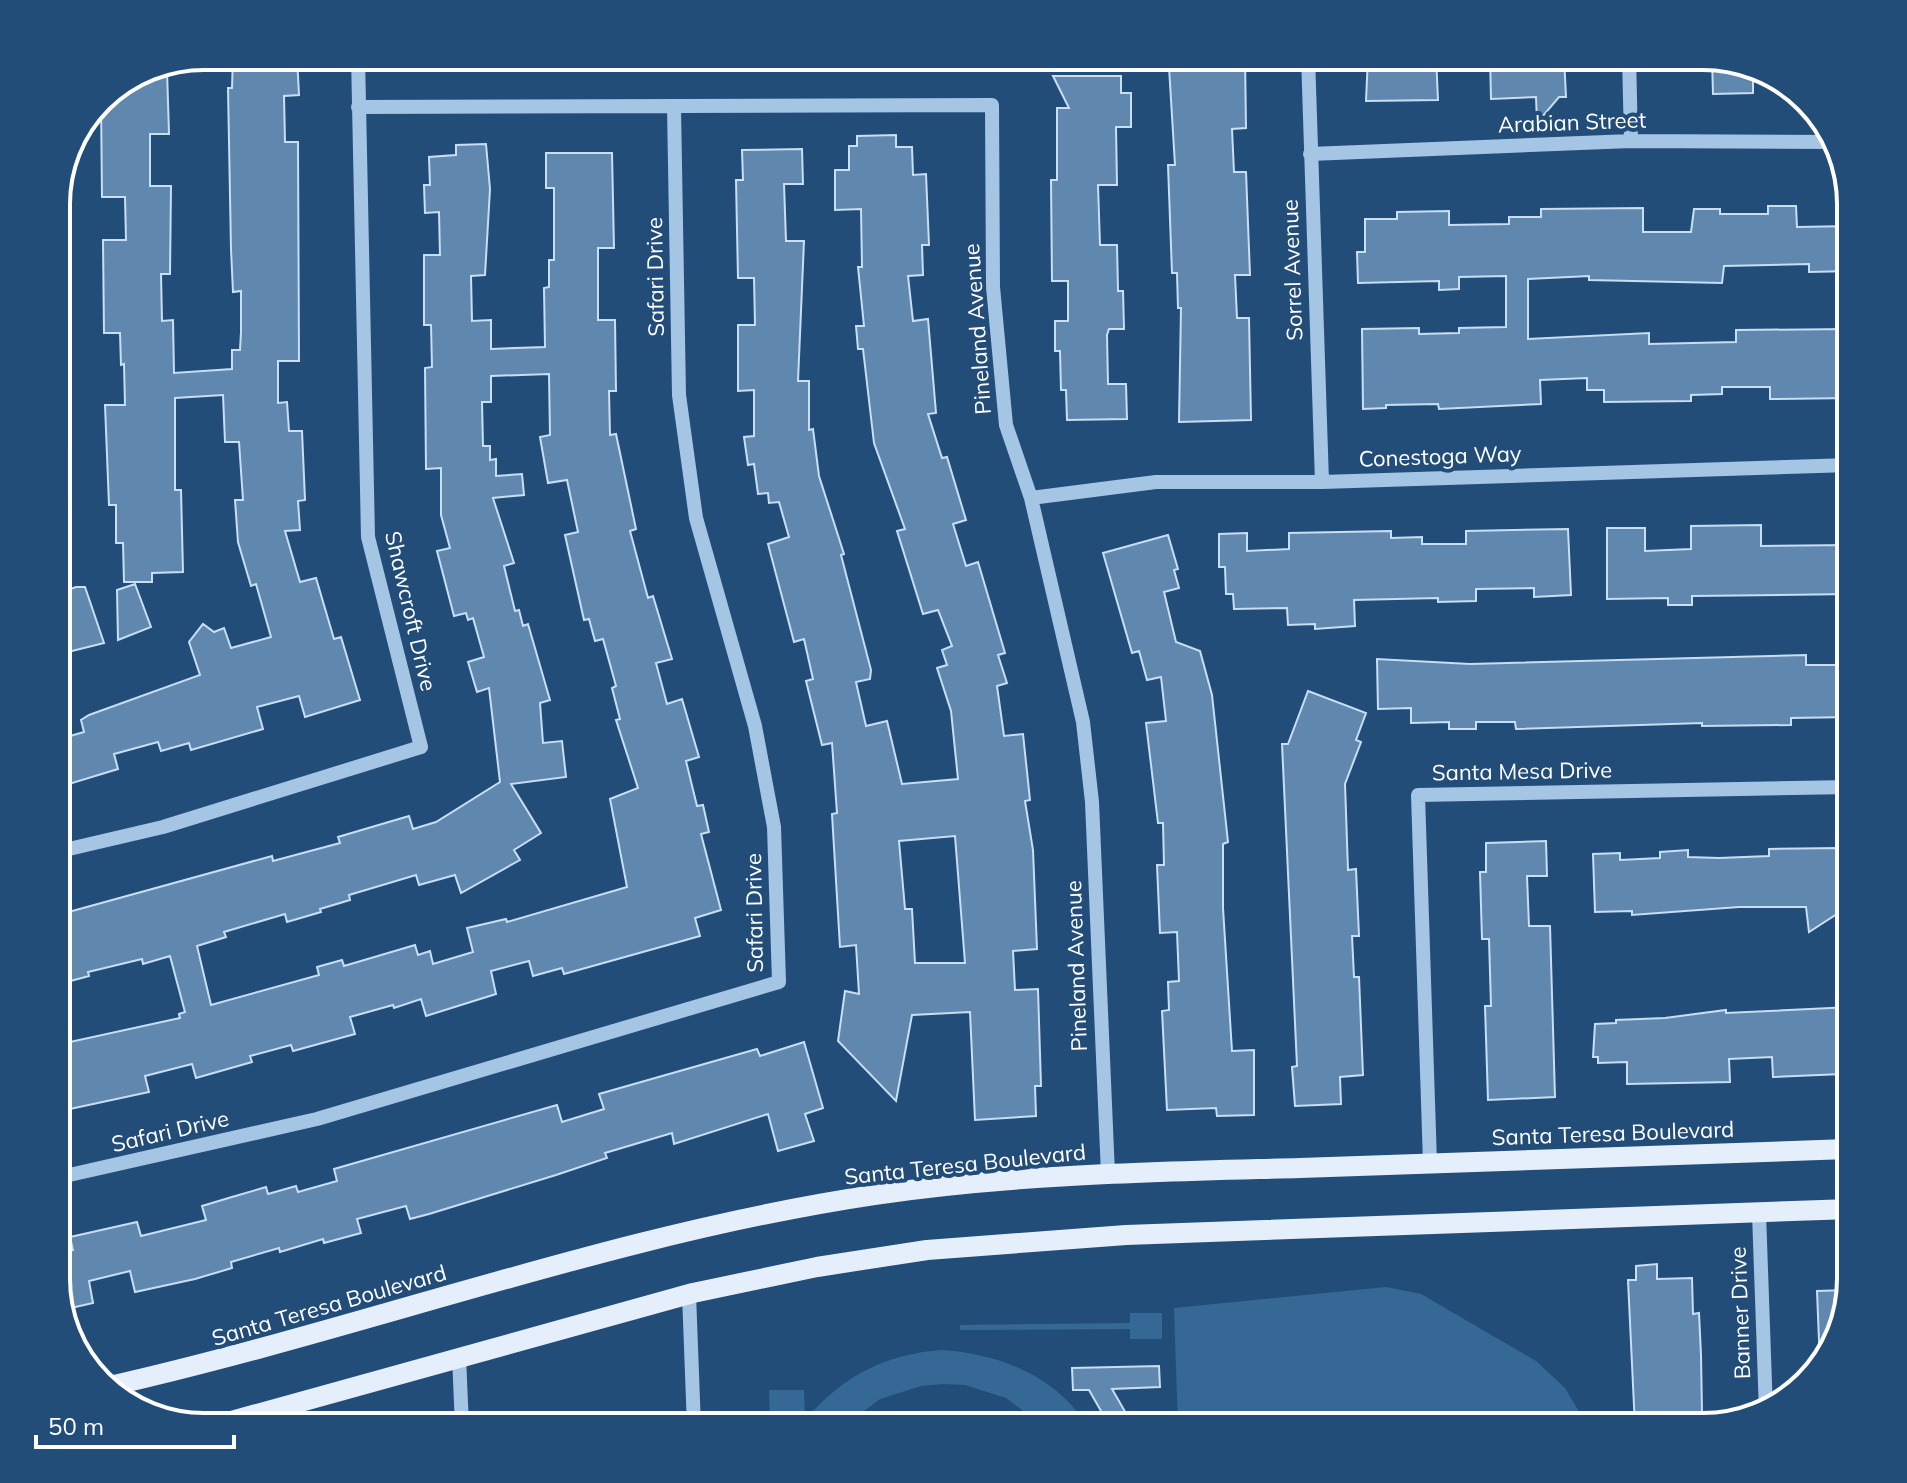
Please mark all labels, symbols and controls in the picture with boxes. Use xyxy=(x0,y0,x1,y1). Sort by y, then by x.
street label: Arabian Street xyxy=(1497,105,1647,139)
street label: Sorrel Avenue xyxy=(1276,199,1308,341)
street label: Safari Drive xyxy=(640,217,670,337)
street label: Pineland Avenue xyxy=(957,243,997,415)
street label: Conestoga Way xyxy=(1358,439,1522,473)
street label: Shawcroft Drive xyxy=(379,528,443,694)
street label: Santa Mesa Drive xyxy=(1432,755,1612,787)
street label: Safari Drive xyxy=(739,853,769,973)
street label: Pineland Avenue xyxy=(1059,880,1093,1052)
street label: Safari Drive xyxy=(109,1104,231,1158)
street label: Santa Teresa Boulevard xyxy=(1491,1115,1735,1151)
street label: Santa Teresa Boulevard xyxy=(843,1137,1087,1191)
street label: Banner Drive xyxy=(1724,1246,1756,1380)
street label: Santa Teresa Boulevard xyxy=(209,1258,449,1352)
scale bar xyxy=(36,1399,234,1449)
text: 50 m xyxy=(48,1411,104,1441)

